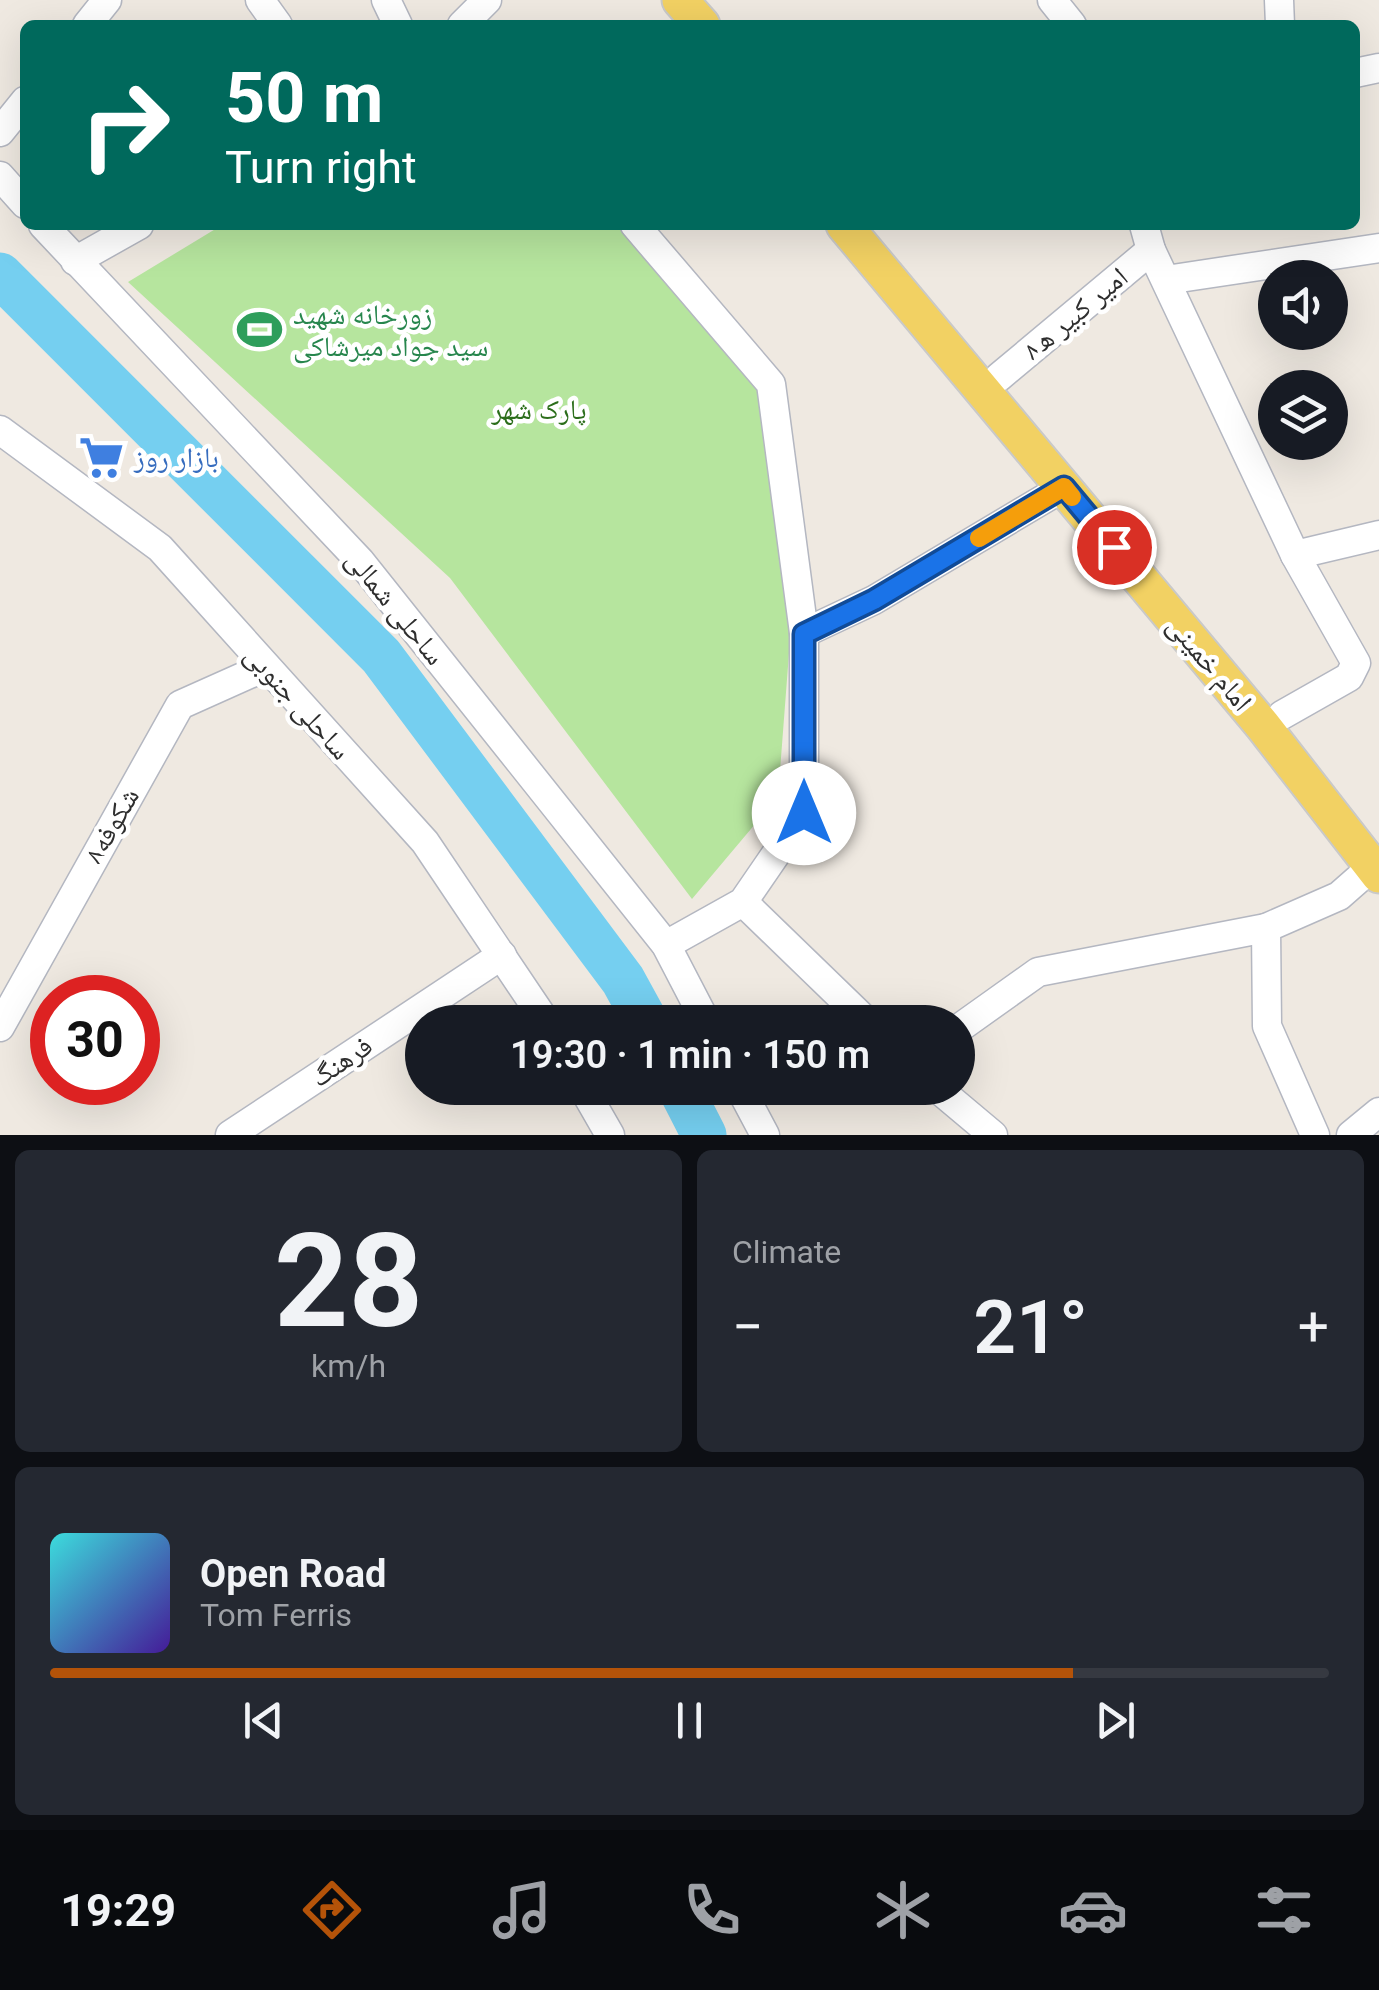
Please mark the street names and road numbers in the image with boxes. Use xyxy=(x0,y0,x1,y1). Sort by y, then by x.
street label: امیر کبیر ه۸ xyxy=(1016,260,1134,367)
street label: ساحلی شمالی xyxy=(338,543,452,672)
street label: امام خمینی xyxy=(1159,609,1259,719)
street label: ساحلی جنوبی xyxy=(237,638,358,767)
street label: شکوفه۸ xyxy=(77,782,146,869)
street label: فرهنگ xyxy=(304,1029,378,1094)

